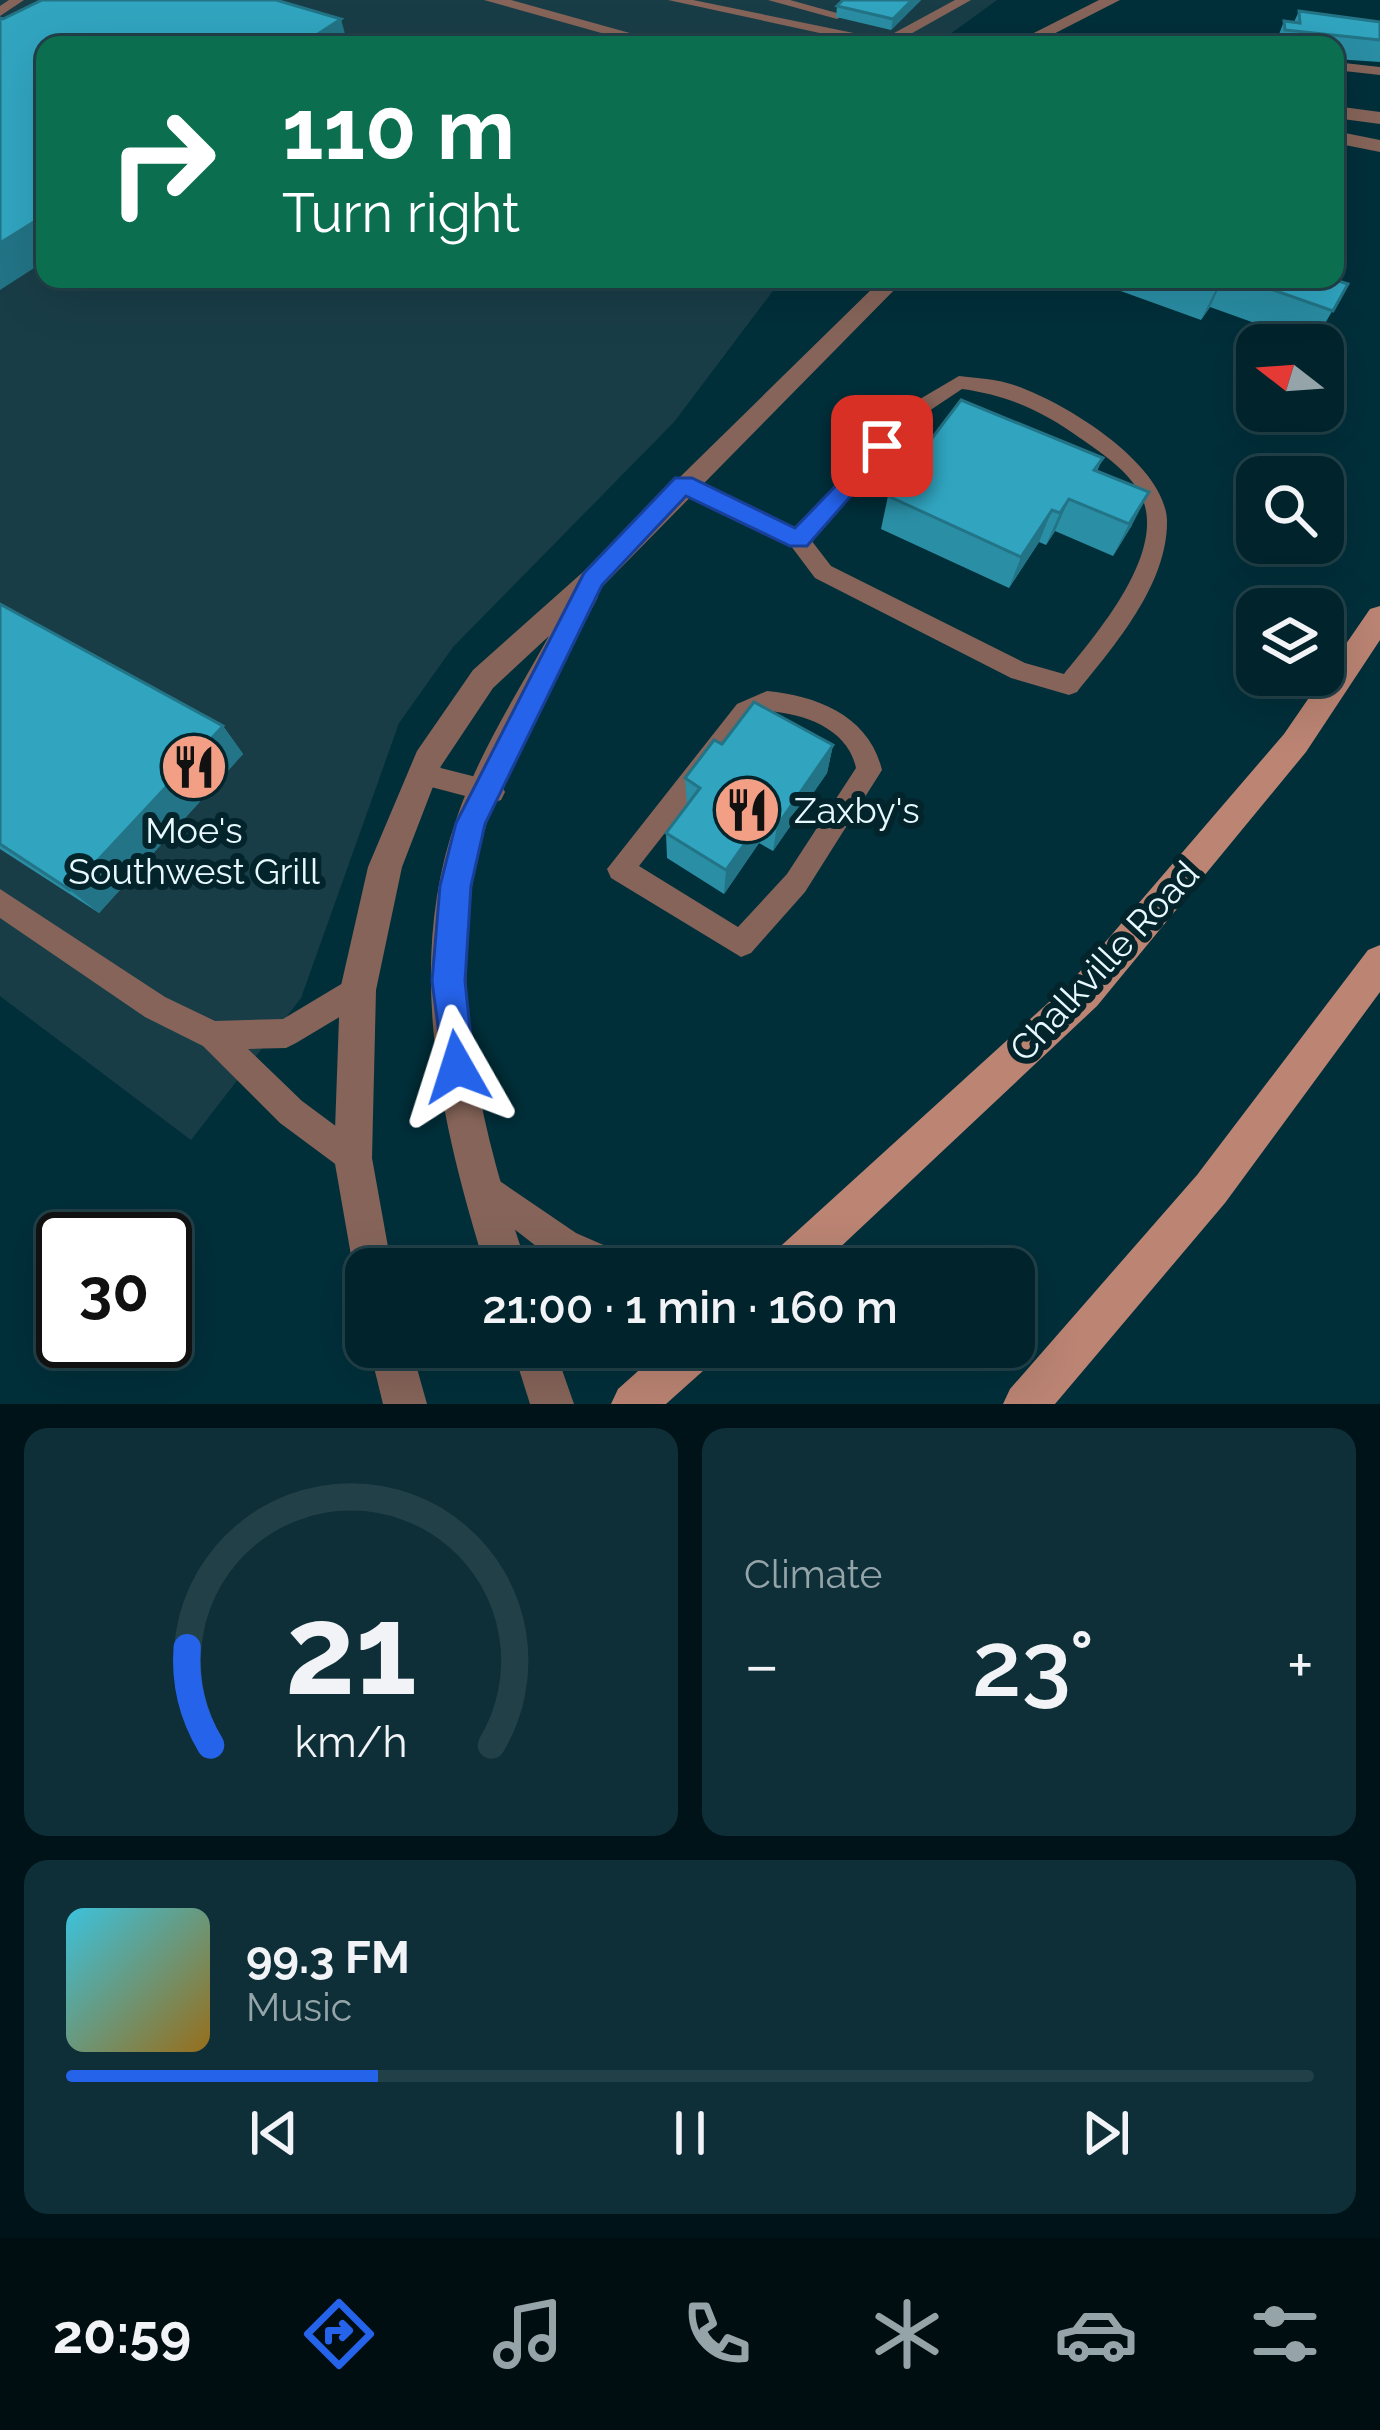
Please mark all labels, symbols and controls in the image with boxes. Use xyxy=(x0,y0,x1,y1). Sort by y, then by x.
text: 110 m xyxy=(282,80,515,179)
icon: right xyxy=(84,84,240,240)
text: Turn right xyxy=(282,181,520,245)
north arrow xyxy=(1236,324,1344,432)
map controls xyxy=(1236,324,1344,696)
pin xyxy=(831,395,933,497)
icon: arrive xyxy=(849,413,915,479)
button: search xyxy=(1236,456,1344,564)
button: layers xyxy=(1236,588,1344,696)
restaurant icon: Moe's Southwest Grill xyxy=(159,732,229,802)
restaurant icon: Zaxby's xyxy=(712,775,782,845)
place label: Zaxby's xyxy=(794,789,920,831)
place label: Moe's Southwest Grill xyxy=(68,809,320,892)
street label: Chalkville Road xyxy=(1001,853,1207,1069)
position arrow xyxy=(394,1004,520,1130)
speed limit sign: 30 xyxy=(36,1212,192,1368)
text: 21:00 · 1 min · 160 m xyxy=(482,1281,898,1334)
text: Climate xyxy=(744,1551,882,1597)
text: 21 xyxy=(285,1577,417,1723)
text: 23° xyxy=(972,1611,1094,1717)
text: − xyxy=(744,1626,780,1703)
text: + xyxy=(1287,1626,1314,1703)
text: km/h xyxy=(294,1717,408,1767)
text: 99.3 FM xyxy=(246,1931,410,1984)
text: Music xyxy=(246,1984,352,2030)
icon: previous xyxy=(241,2100,307,2166)
icon: pause xyxy=(657,2100,723,2166)
icon: next xyxy=(1073,2100,1139,2166)
icon: directions xyxy=(297,2292,381,2376)
icon: music xyxy=(486,2292,570,2376)
icon: phone xyxy=(675,2292,759,2376)
icon: climate xyxy=(865,2292,949,2376)
icon: car xyxy=(1054,2292,1138,2376)
icon: filters xyxy=(1243,2292,1327,2376)
text: 20:59 xyxy=(53,2302,191,2366)

